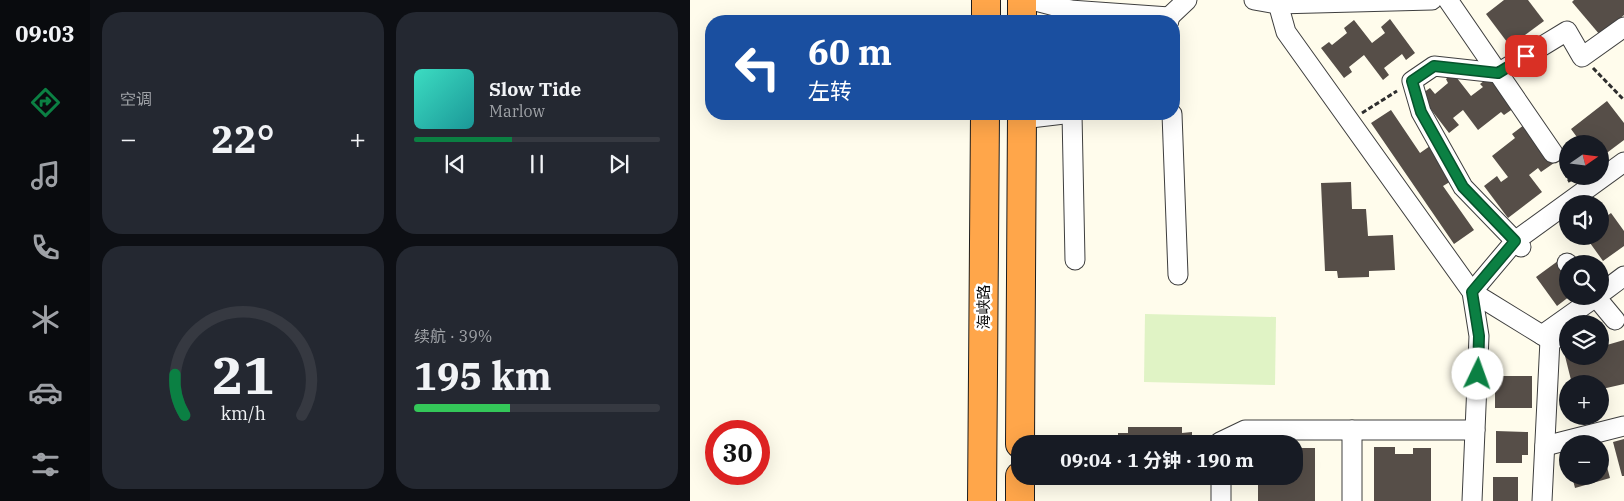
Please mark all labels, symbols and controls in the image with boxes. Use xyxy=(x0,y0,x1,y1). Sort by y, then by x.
text: 09:03 xyxy=(15,19,75,48)
text: 60 m xyxy=(808,29,892,75)
icon: left xyxy=(725,35,790,100)
pin xyxy=(1505,35,1547,77)
icon: arrive xyxy=(1512,42,1540,70)
text: 左转 xyxy=(808,76,852,105)
text: Slow Tide xyxy=(489,77,581,101)
icon: directions xyxy=(28,85,63,120)
text: 空调 xyxy=(120,89,152,109)
text: Marlow xyxy=(489,101,545,121)
text: 22° xyxy=(211,114,275,163)
text: − xyxy=(120,120,137,157)
text: + xyxy=(349,120,366,157)
north arrow xyxy=(1559,135,1609,185)
map controls xyxy=(1559,135,1609,485)
icon: previous xyxy=(441,150,469,178)
icon: pause xyxy=(523,150,551,178)
icon: next xyxy=(605,150,633,178)
icon: music xyxy=(28,158,63,193)
button: sound xyxy=(1559,195,1609,245)
icon: phone xyxy=(28,230,63,265)
button: search xyxy=(1559,255,1609,305)
street label: 海峡路 xyxy=(974,284,993,330)
icon: climate xyxy=(28,302,63,337)
button: layers xyxy=(1559,315,1609,365)
text: 续航 · 39% xyxy=(414,326,492,346)
text: 21 xyxy=(212,341,274,408)
position arrow xyxy=(1451,347,1503,399)
text: 195 km xyxy=(414,351,552,400)
icon: car xyxy=(28,375,63,410)
button: + xyxy=(1559,375,1609,425)
text: km/h xyxy=(220,402,266,425)
speed limit sign: 30 xyxy=(705,420,770,485)
button: − xyxy=(1559,435,1609,485)
icon: filters xyxy=(28,447,63,482)
text: 09:04 · 1 分钟 · 190 m xyxy=(1060,448,1254,472)

